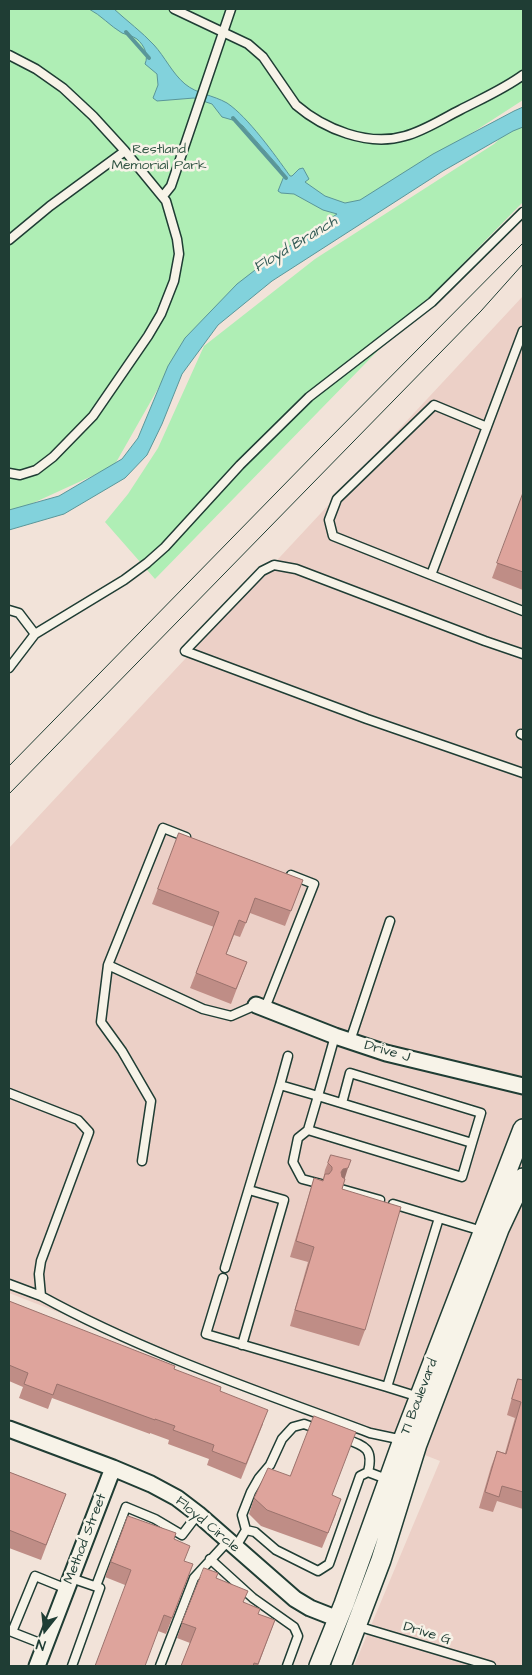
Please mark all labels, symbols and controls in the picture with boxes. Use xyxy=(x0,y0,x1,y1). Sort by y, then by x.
park label: Restland Memorial Park xyxy=(111,142,207,174)
water label: Floyd Branch xyxy=(251,213,341,277)
street label: Drive J xyxy=(362,1037,412,1067)
street label: TI Boulevard xyxy=(398,1356,442,1438)
street label: Method Street xyxy=(61,1491,111,1587)
street label: Floyd Circle xyxy=(171,1493,243,1557)
north arrow xyxy=(20,1605,70,1655)
street label: Drive G xyxy=(401,1619,453,1649)
text: N xyxy=(34,1634,48,1655)

